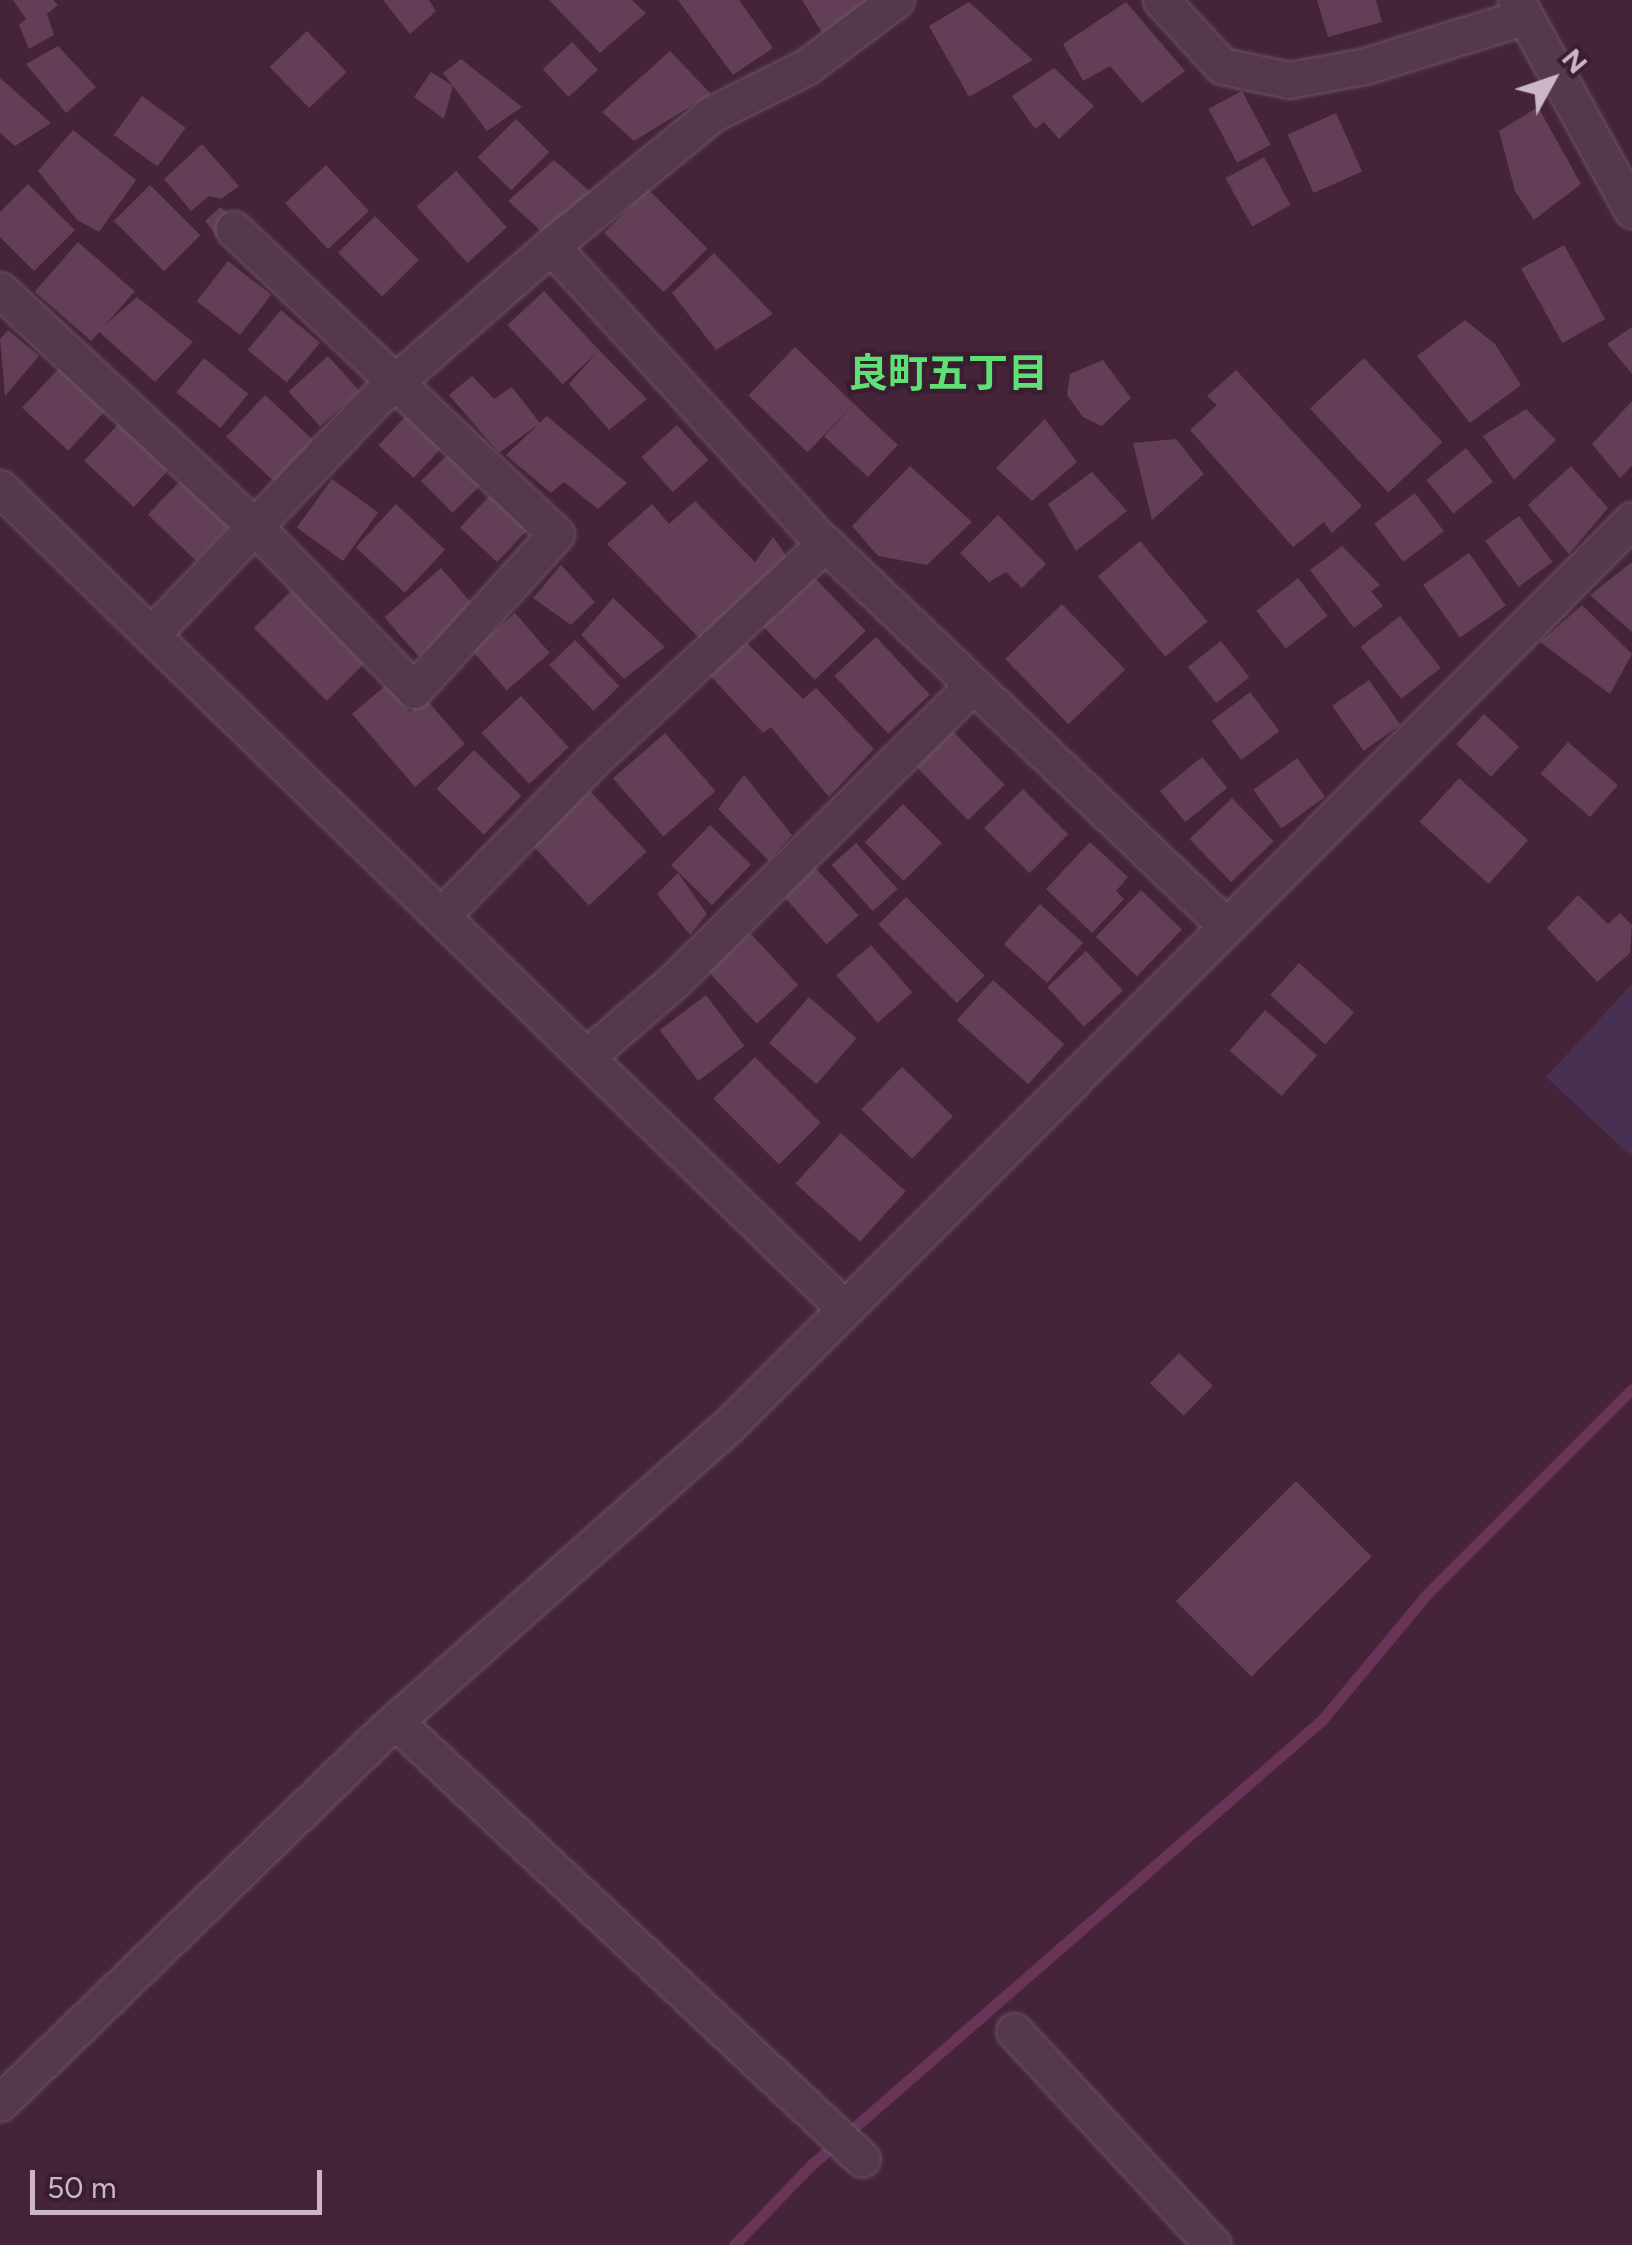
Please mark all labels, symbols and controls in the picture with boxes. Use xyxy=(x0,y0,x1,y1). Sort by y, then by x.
north arrow xyxy=(1502,30,1602,130)
text: N xyxy=(1555,41,1595,80)
district label: 良町五丁目 xyxy=(848,349,1048,397)
scale bar xyxy=(35,2150,328,2212)
text: 50 m xyxy=(47,2169,116,2206)

